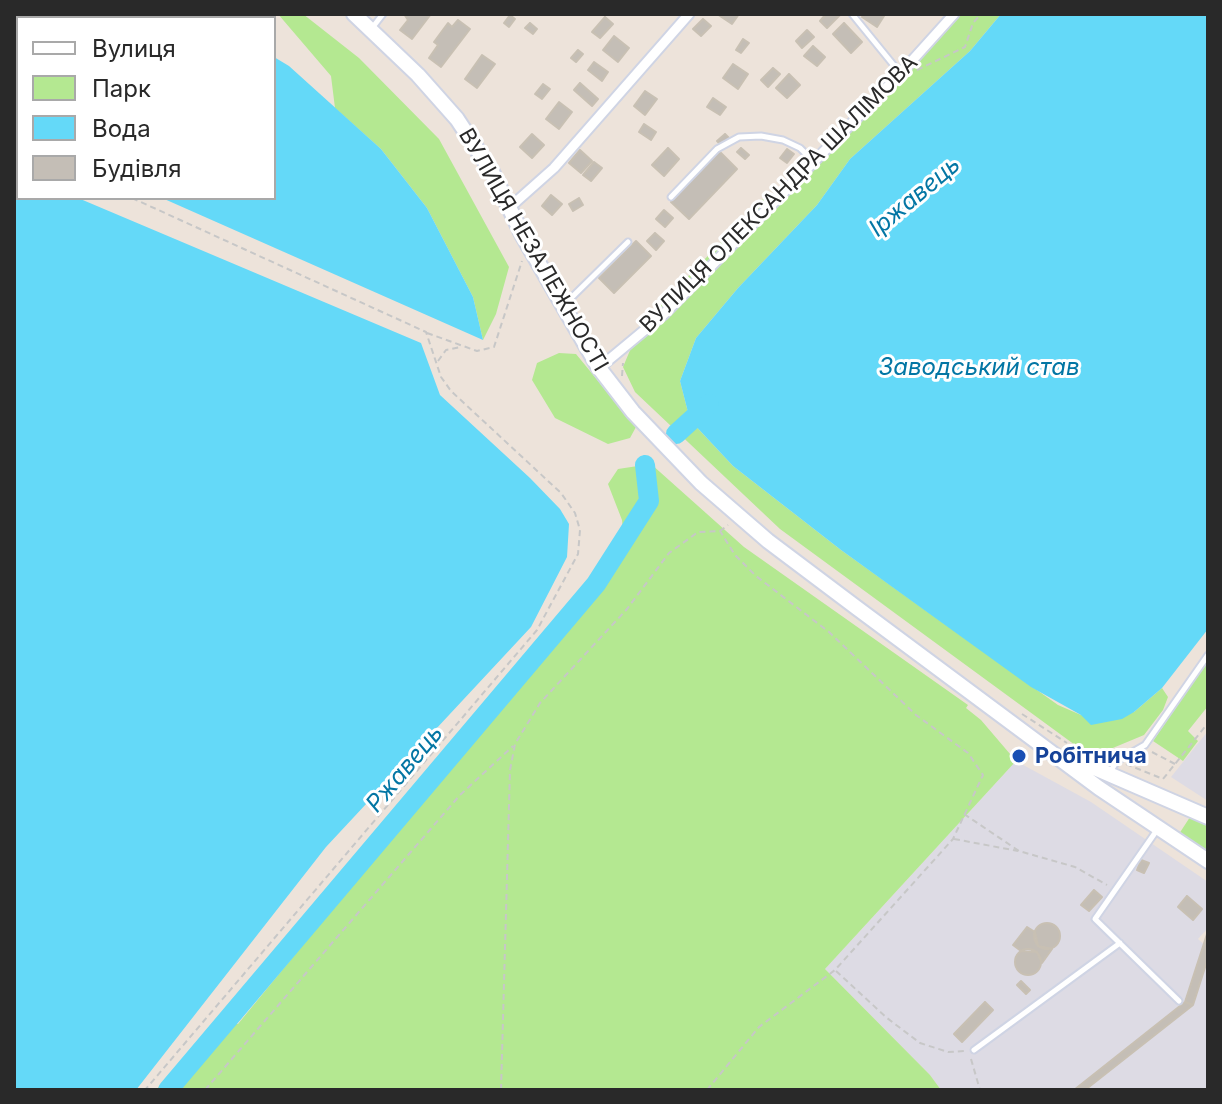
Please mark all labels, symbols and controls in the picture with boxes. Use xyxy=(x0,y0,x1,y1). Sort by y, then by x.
legend xyxy=(16,16,276,200)
text: Вулиця xyxy=(92,34,176,63)
street label: ВУЛИЦЯ ОЛЕКСАНДРА ШАЛІМОВА xyxy=(635,50,923,338)
text: Парк xyxy=(92,74,151,103)
text: Вода xyxy=(92,114,151,143)
street label: ВУЛИЦЯ НЕЗАЛЕЖНОСТІ xyxy=(453,124,613,376)
water label: Іржавець xyxy=(864,151,966,243)
text: Будівля xyxy=(92,154,181,183)
water label: Заводський став xyxy=(878,354,1080,382)
water label: Ржавець xyxy=(360,720,450,818)
place label: Робітнича xyxy=(1035,743,1147,769)
marker: Робітнича xyxy=(1010,747,1028,765)

